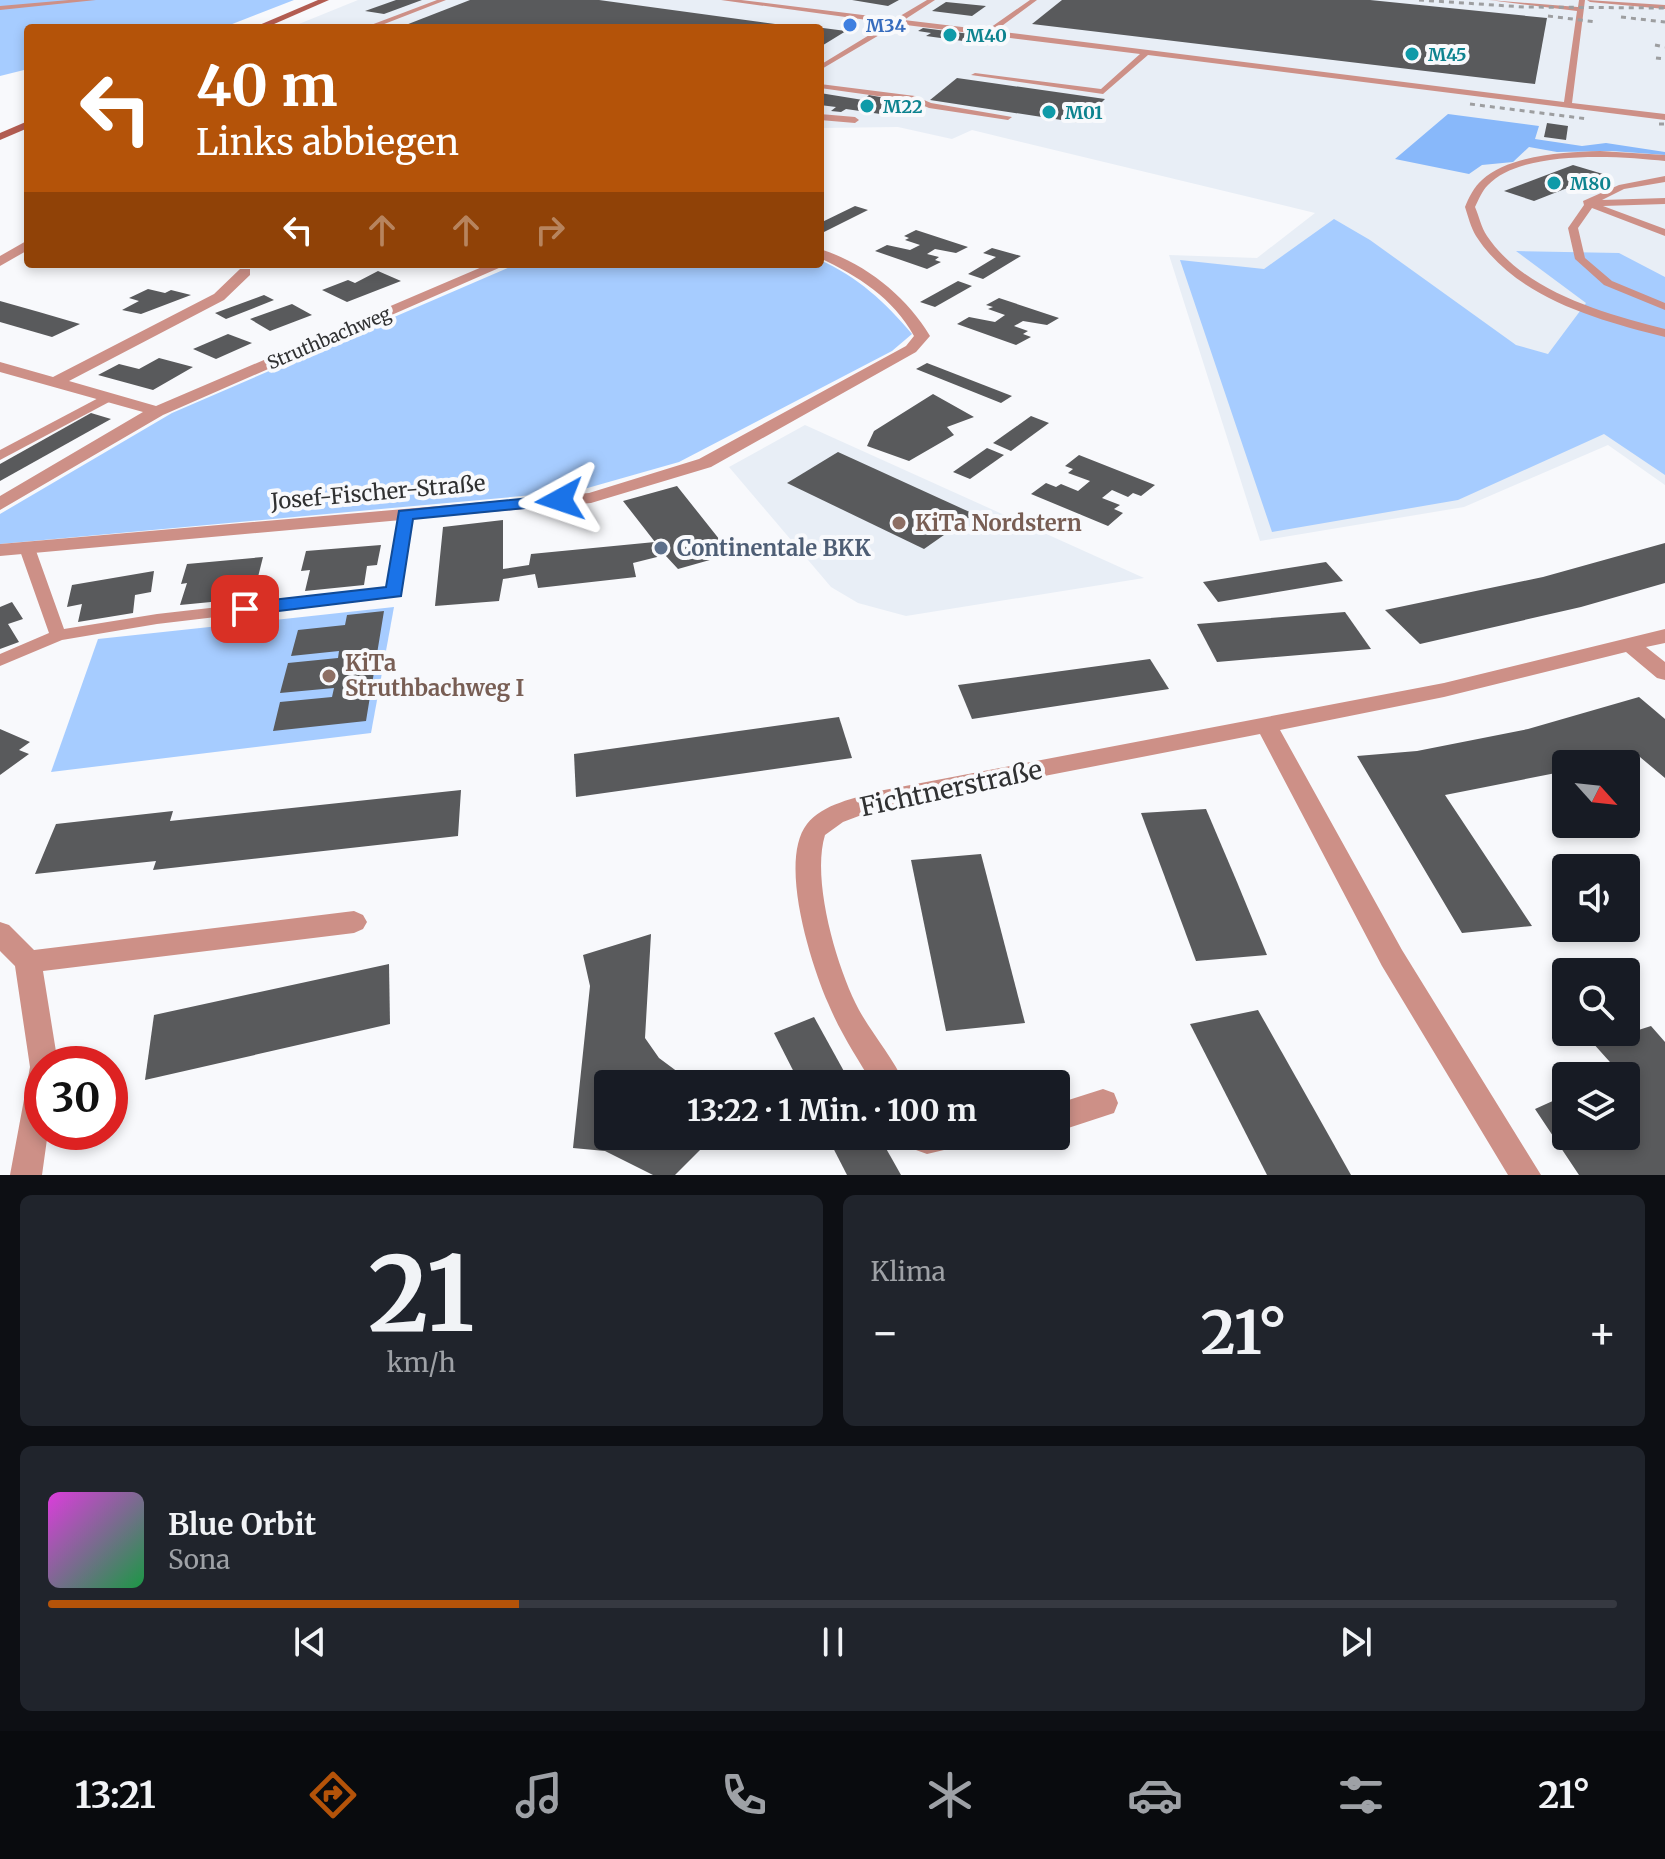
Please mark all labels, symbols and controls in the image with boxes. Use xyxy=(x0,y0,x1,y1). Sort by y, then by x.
place label: M34 xyxy=(866,14,906,37)
marker: M34 xyxy=(841,16,859,34)
place label: M40 xyxy=(966,24,1007,47)
marker: M40 xyxy=(941,26,959,44)
place label: M45 xyxy=(1428,43,1467,66)
marker: M45 xyxy=(1403,45,1421,63)
text: 40 m xyxy=(196,51,338,121)
icon: left xyxy=(64,56,168,160)
place label: M22 xyxy=(883,95,922,118)
marker: M22 xyxy=(858,97,876,115)
place label: M01 xyxy=(1065,101,1103,124)
marker: M01 xyxy=(1040,103,1058,121)
text: Links abbiegen xyxy=(196,120,459,165)
place label: M80 xyxy=(1570,172,1611,195)
marker: M80 xyxy=(1545,174,1563,192)
icon: left xyxy=(276,208,320,252)
icon: ahead xyxy=(360,208,404,252)
icon: ahead xyxy=(444,208,488,252)
icon: right xyxy=(528,208,572,252)
street label: Struthbachweg xyxy=(264,302,394,374)
position arrow xyxy=(518,458,602,542)
street label: Josef-Fischer-Straße xyxy=(269,469,486,515)
place label: KiTa Nordstern xyxy=(915,509,1082,537)
marker: KiTa Nordstern xyxy=(890,514,908,532)
place label: Continentale BKK xyxy=(677,534,871,562)
marker: Continentale BKK xyxy=(652,539,670,557)
pin xyxy=(211,575,279,643)
icon: arrive xyxy=(223,587,267,631)
place label: KiTa Struthbachweg I xyxy=(345,649,524,702)
marker: KiTa Struthbachweg I xyxy=(320,667,338,685)
north arrow xyxy=(1552,750,1640,838)
map controls xyxy=(1552,750,1640,1150)
street label: Fichtnerstraße xyxy=(857,753,1045,823)
button: sound xyxy=(1552,854,1640,942)
button: search xyxy=(1552,958,1640,1046)
speed limit sign: 30 xyxy=(24,1046,128,1150)
button: layers xyxy=(1552,1062,1640,1150)
text: 13:22 · 1 Min. · 100 m xyxy=(687,1091,977,1129)
text: 21 xyxy=(368,1229,474,1359)
text: Klima xyxy=(871,1255,946,1288)
text: 21° xyxy=(1200,1295,1287,1370)
text: − xyxy=(871,1305,900,1360)
text: + xyxy=(1588,1305,1617,1360)
text: km/h xyxy=(387,1346,456,1379)
text: Blue Orbit xyxy=(168,1505,316,1543)
text: Sona xyxy=(168,1543,230,1576)
icon: previous xyxy=(288,1620,332,1664)
icon: pause xyxy=(811,1620,855,1664)
icon: next xyxy=(1334,1620,1378,1664)
icon: directions xyxy=(305,1767,361,1823)
icon: music xyxy=(511,1767,567,1823)
icon: phone xyxy=(716,1767,772,1823)
icon: climate xyxy=(922,1767,978,1823)
icon: car xyxy=(1127,1767,1183,1823)
icon: filters xyxy=(1333,1767,1389,1823)
text: 13:21 xyxy=(75,1773,156,1818)
text: 21° xyxy=(1538,1773,1590,1818)

